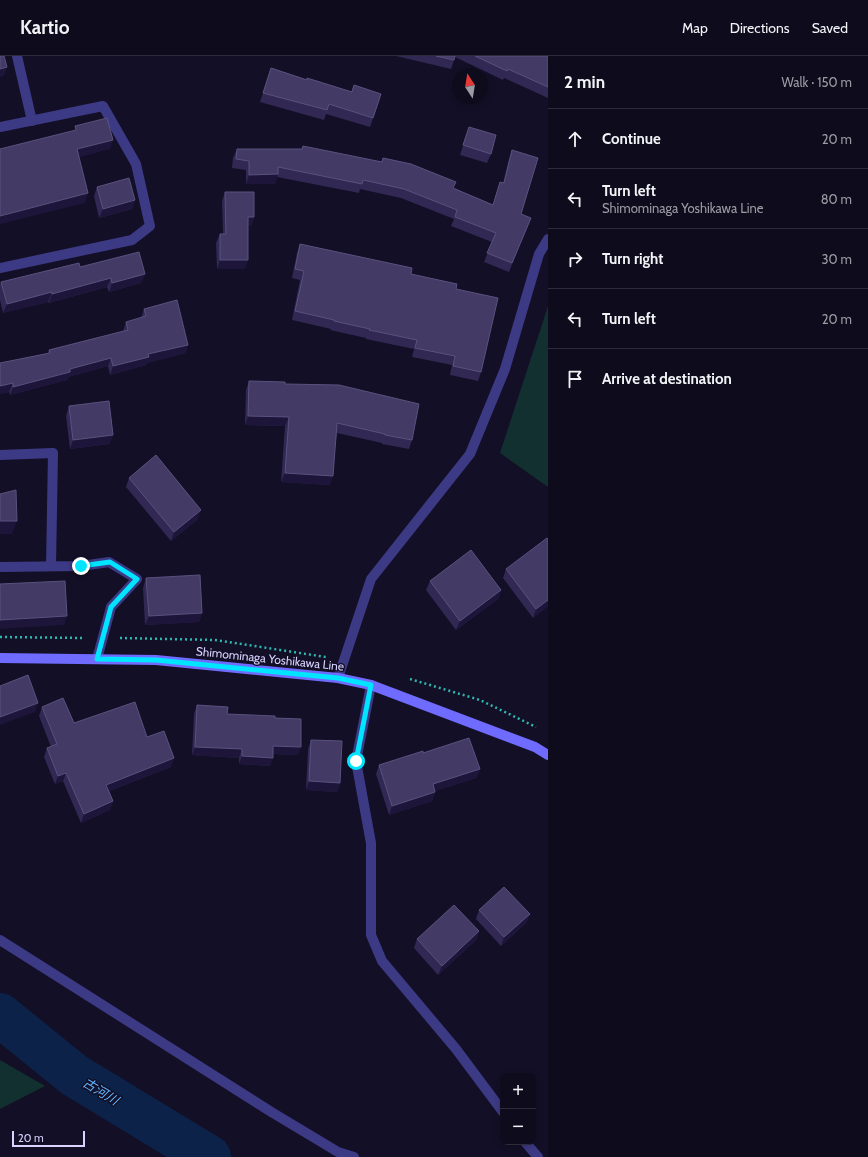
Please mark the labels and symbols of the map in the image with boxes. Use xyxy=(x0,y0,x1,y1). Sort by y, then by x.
north arrow xyxy=(452,68,488,104)
route end xyxy=(72,557,90,575)
street label: Shimominaga Yoshikawa Line xyxy=(195,643,345,674)
route start xyxy=(347,752,365,770)
water label: 古河川 xyxy=(80,1074,124,1109)
scale bar xyxy=(12,1129,85,1148)

